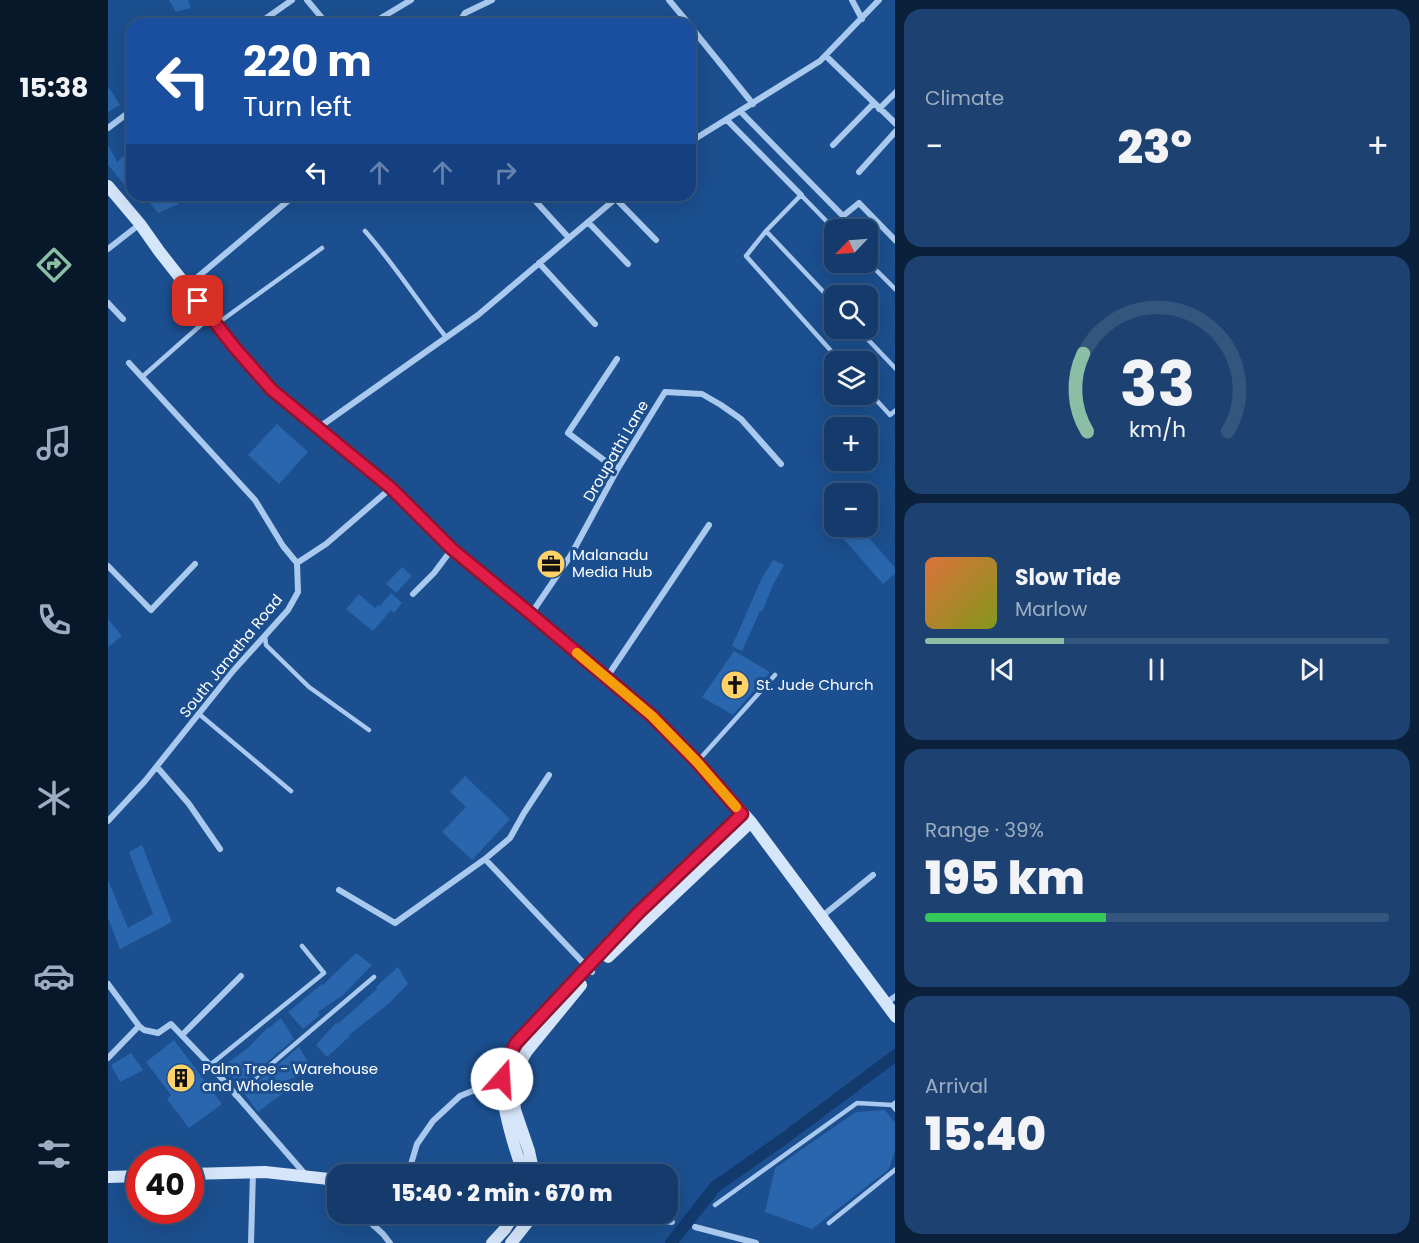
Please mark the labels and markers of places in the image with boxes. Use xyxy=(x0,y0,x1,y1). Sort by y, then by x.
pin xyxy=(172,275,223,326)
place label: Malanadu Media Hub xyxy=(572,544,652,582)
office icon: Malanadu Media Hub xyxy=(535,548,567,580)
church icon: St. Jude Church xyxy=(719,669,751,701)
place label: St. Jude Church xyxy=(756,674,874,695)
place label: Palm Tree - Warehouse and Wholesale xyxy=(202,1058,378,1096)
building icon: Palm Tree - Warehouse and Wholesale xyxy=(165,1062,197,1094)

